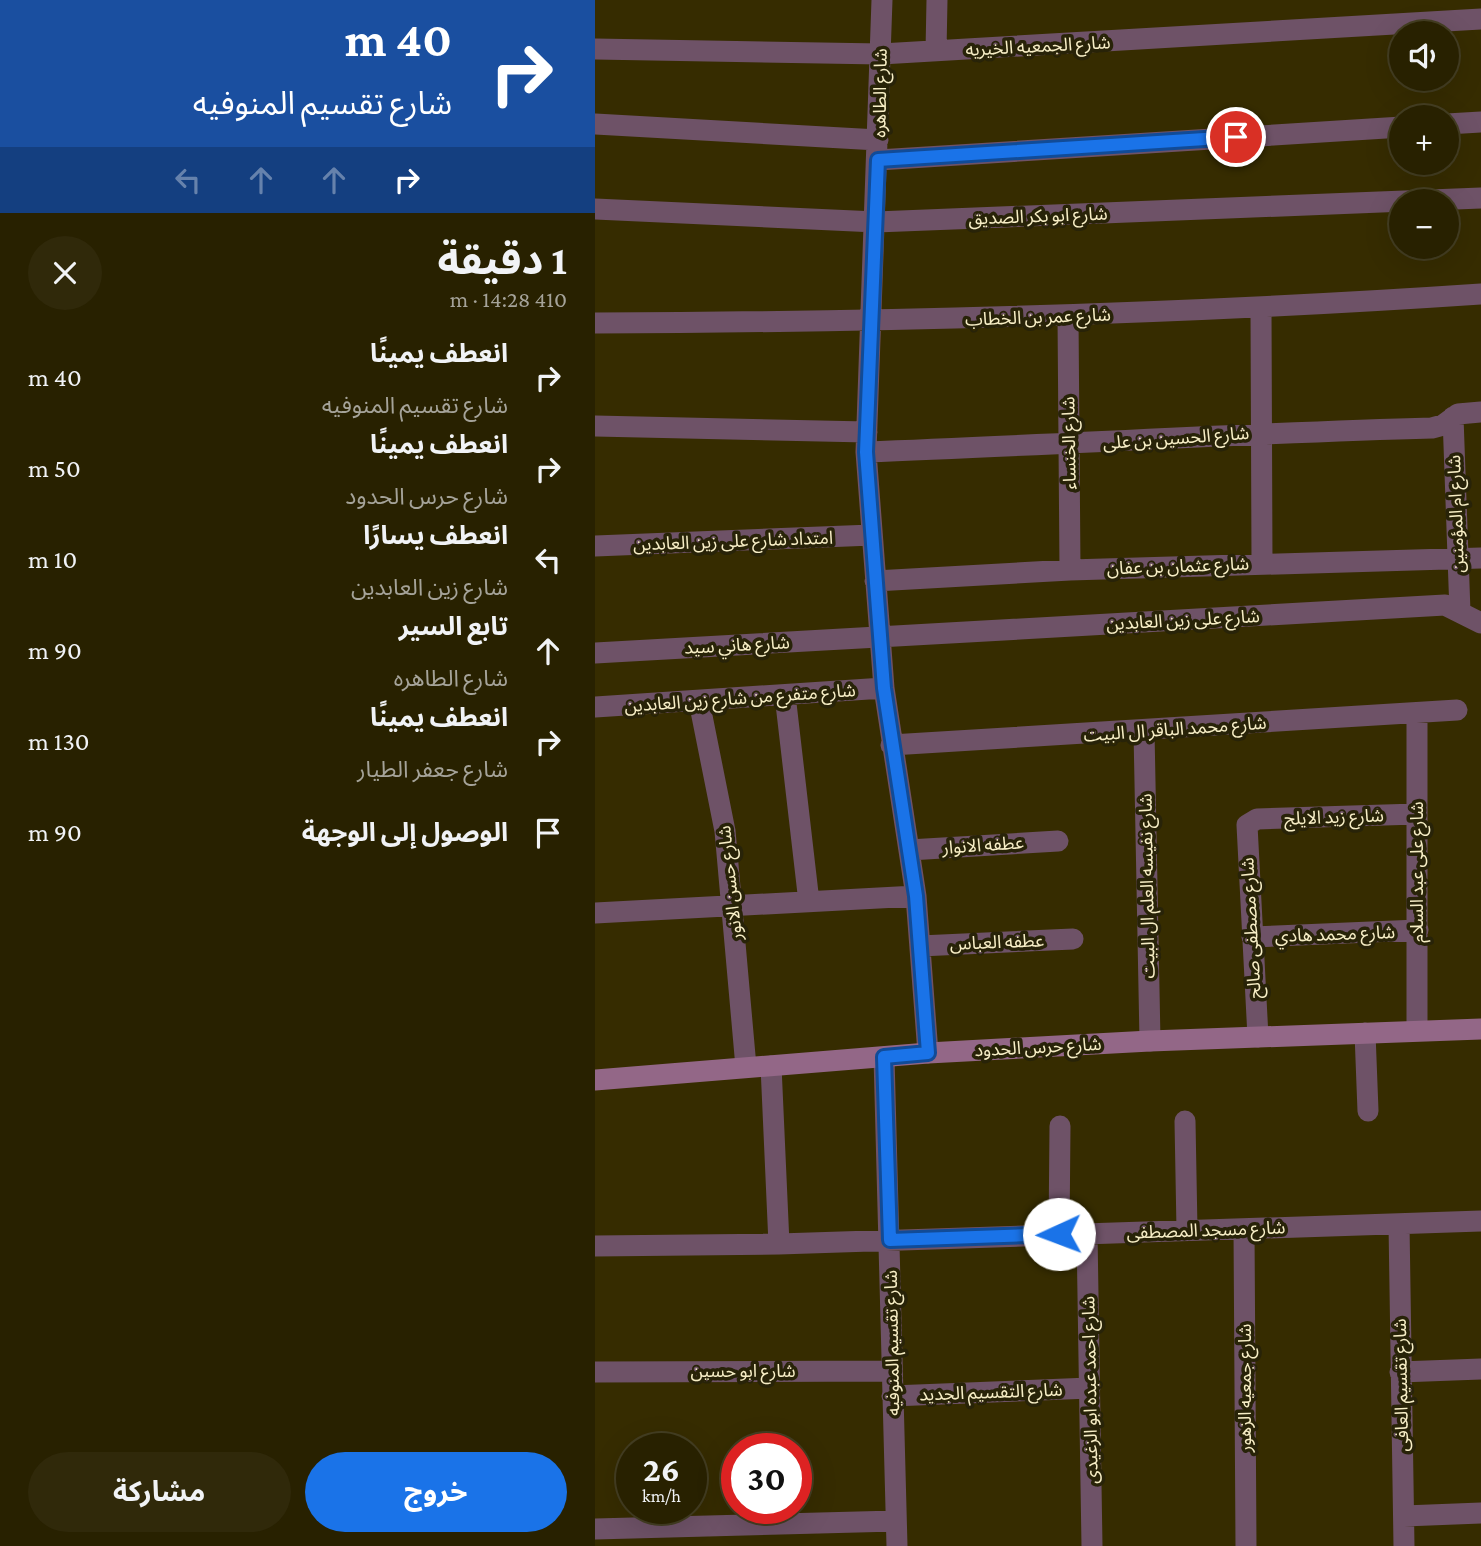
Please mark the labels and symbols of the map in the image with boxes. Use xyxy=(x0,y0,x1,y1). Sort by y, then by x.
street label: شارع الجمعيه الخيريه xyxy=(965,32,1111,64)
street label: شارع الطاهره xyxy=(869,48,895,138)
pin xyxy=(1206,107,1266,167)
street label: شارع ابو بكر الصديق xyxy=(968,204,1108,232)
street label: شارع عمر بن الخطاب xyxy=(965,304,1111,334)
street label: شارع الخنساء xyxy=(1058,396,1084,490)
street label: شارع الحسين بن على xyxy=(1102,423,1250,457)
street label: شارع ام المؤمنين xyxy=(1444,454,1472,573)
street label: امتداد شارع على زين العابدين xyxy=(633,528,834,558)
street label: شارع عثمان بن عفان xyxy=(1106,554,1250,582)
street label: شارع على زين العابدين xyxy=(1106,606,1261,638)
street label: شارع هاني سيد xyxy=(684,632,791,662)
street label: شارع متفرع من شارع زين العابدين xyxy=(624,680,857,720)
street label: شارع محمد الباقر ال البيت xyxy=(1083,713,1267,749)
street label: شارع نفيسه العلم ال البيت xyxy=(1135,793,1163,979)
street label: شارع على عبد السلام xyxy=(1407,801,1431,943)
street label: شارع زيد الايلج xyxy=(1284,805,1385,833)
street label: شارع حسن الانور xyxy=(714,824,750,943)
street label: عطفه الانوار xyxy=(940,832,1025,859)
street label: شارع مصطفى صالح xyxy=(1237,857,1269,999)
street label: شارع محمد هادي xyxy=(1274,922,1396,950)
street label: عطفه العباس xyxy=(949,930,1045,955)
street label: شارع حرس الحدود xyxy=(974,1034,1102,1064)
position arrow xyxy=(1022,1197,1096,1271)
street label: شارع مسجد المصطفى xyxy=(1126,1217,1286,1247)
street label: شارع تقسيم المنوفيه xyxy=(881,1270,907,1416)
street label: شارع احمد عبده ابو الزغيدى xyxy=(1078,1296,1106,1484)
street label: شارع تقسيم العافى xyxy=(1390,1318,1416,1452)
street label: شارع جمعيه الزهور xyxy=(1235,1324,1259,1453)
street label: شارع ابو حسين xyxy=(690,1361,796,1385)
street label: شارع التقسيم الجديد xyxy=(919,1380,1063,1408)
speed limit sign: 30 xyxy=(721,1433,812,1524)

